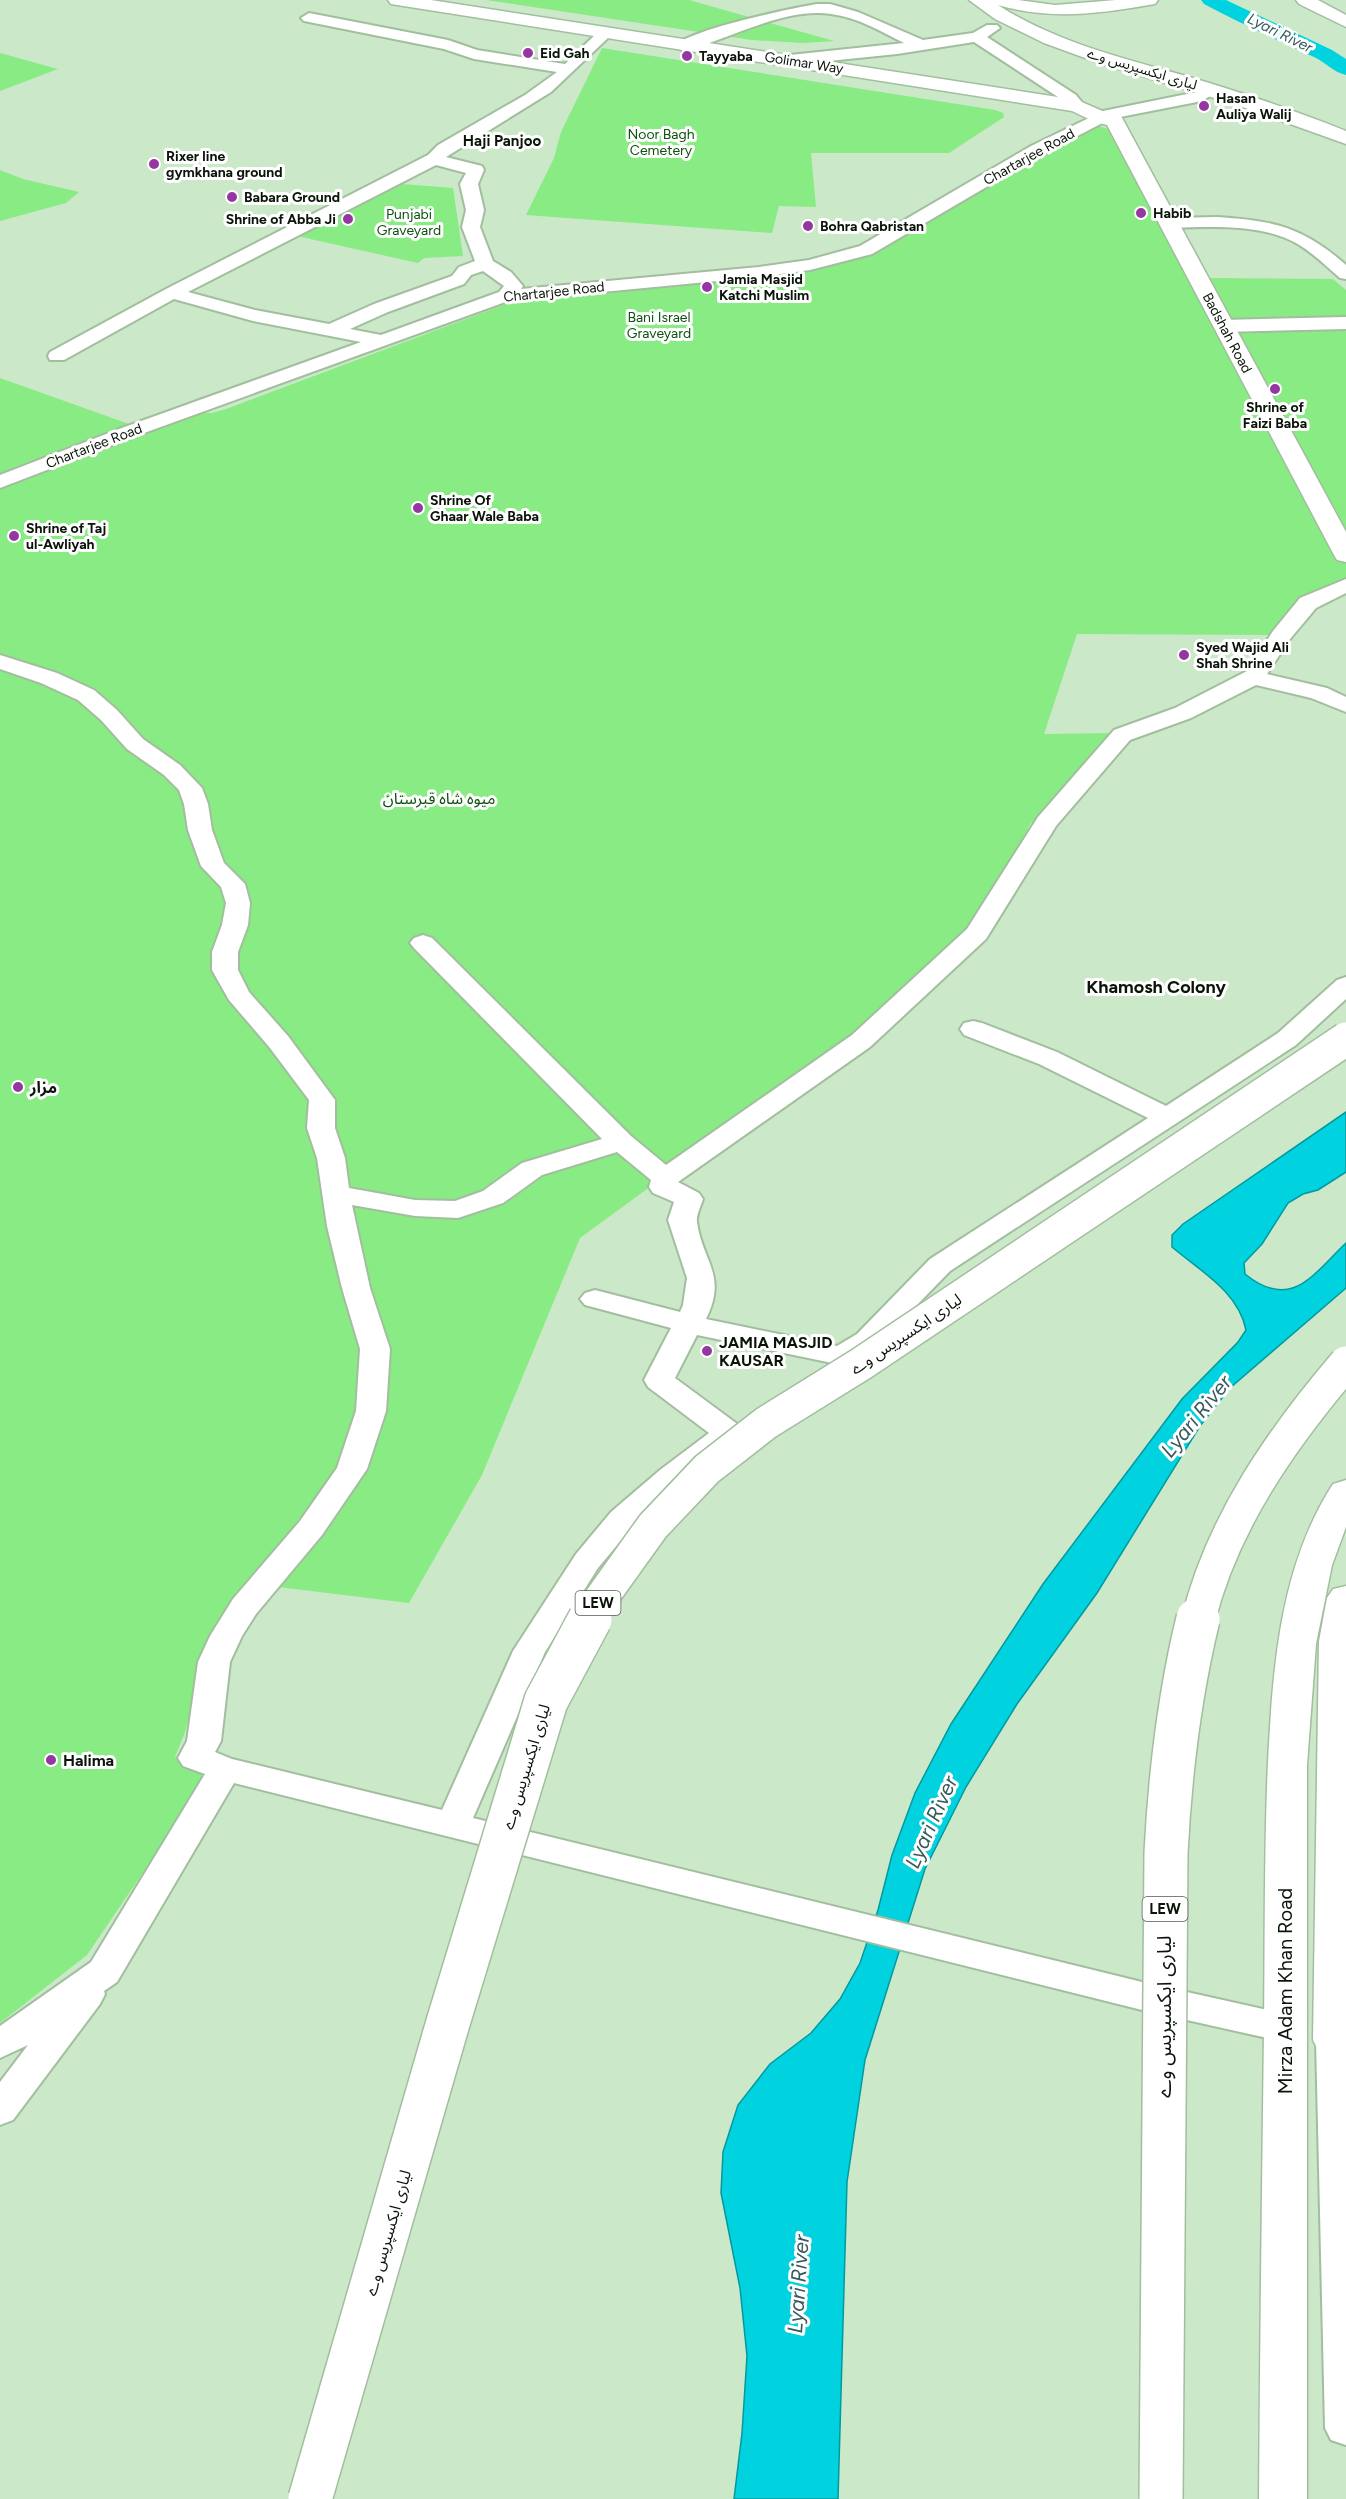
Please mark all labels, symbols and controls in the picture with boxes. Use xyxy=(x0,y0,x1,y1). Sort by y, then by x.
water label: Lyari River xyxy=(1244,9,1316,57)
street label: لیاری ایکسپریس وے xyxy=(1085,44,1199,95)
place label: Eid Gah xyxy=(540,45,589,62)
marker: Eid Gah xyxy=(521,46,535,60)
place label: Tayyaba xyxy=(699,48,753,65)
street label: Golimar Way xyxy=(763,48,845,78)
marker: Tayyaba xyxy=(680,49,694,63)
place label: Hasan Auliya Walij xyxy=(1216,90,1292,123)
marker: Hasan Auliya Walij xyxy=(1197,99,1211,113)
street label: Chartarjee Road xyxy=(980,125,1078,189)
park label: Noor Bagh Cemetery xyxy=(628,126,695,159)
district label: Haji Panjoo xyxy=(463,132,541,150)
place label: Rixer line gymkhana ground xyxy=(166,148,283,181)
marker: Rixer line gymkhana ground xyxy=(147,157,161,171)
place label: Babara Ground xyxy=(244,189,340,206)
marker: Babara Ground xyxy=(225,190,239,204)
place label: Habib xyxy=(1153,205,1191,222)
park label: Punjabi Graveyard xyxy=(377,206,441,239)
marker: Habib xyxy=(1134,206,1148,220)
place label: Shrine of Abba Ji xyxy=(226,211,336,228)
marker: Shrine of Abba Ji xyxy=(341,212,355,226)
place label: Bohra Qabristan xyxy=(820,218,924,235)
marker: Bohra Qabristan xyxy=(801,219,815,233)
place label: Jamia Masjid Katchi Muslim xyxy=(719,271,809,304)
street label: Chartarjee Road xyxy=(503,278,605,306)
marker: Jamia Masjid Katchi Muslim xyxy=(700,280,714,294)
street label: Badshah Road xyxy=(1199,290,1255,376)
park label: Bani Israel Graveyard xyxy=(627,309,691,342)
marker: Shrine of Faizi Baba xyxy=(1268,382,1282,396)
place label: Shrine of Faizi Baba xyxy=(1243,399,1307,432)
street label: Chartarjee Road xyxy=(44,420,144,472)
place label: Shrine Of Ghaar Wale Baba xyxy=(430,492,539,525)
marker: Shrine Of Ghaar Wale Baba xyxy=(411,501,425,515)
place label: Shrine of Taj ul-Awliyah xyxy=(26,520,106,553)
marker: Shrine of Taj ul-Awliyah xyxy=(7,529,21,543)
place label: Syed Wajid Ali Shah Shrine xyxy=(1196,639,1289,672)
marker: Syed Wajid Ali Shah Shrine xyxy=(1177,648,1191,662)
park label: میوہ شاہ قبرستان xyxy=(383,789,495,808)
district label: Khamosh Colony xyxy=(1086,976,1226,998)
place label: مزار xyxy=(29,1078,57,1097)
marker: مزار xyxy=(11,1080,25,1094)
street label: لیاری ایکسپریس وے xyxy=(847,1290,966,1379)
place label: JAMIA MASJID KAUSAR xyxy=(719,1333,832,1370)
marker: JAMIA MASJID KAUSAR xyxy=(700,1344,714,1358)
water label: Lyari River xyxy=(1155,1369,1237,1462)
road number: LEW xyxy=(576,1591,620,1615)
street label: لیاری ایکسپریس وے xyxy=(498,1702,555,1832)
place label: Halima xyxy=(63,1751,114,1770)
marker: Halima xyxy=(44,1753,58,1767)
water label: Lyari River xyxy=(900,1771,963,1872)
street label: Mirza Adam Khan Road xyxy=(1273,1888,1297,2094)
road number: LEW xyxy=(1142,1897,1188,1921)
street label: لیاری ایکسپریس وے xyxy=(1152,1936,1177,2098)
street label: لیاری ایکسپریس وے xyxy=(361,2168,416,2299)
water label: Lyari River xyxy=(782,2233,814,2334)

